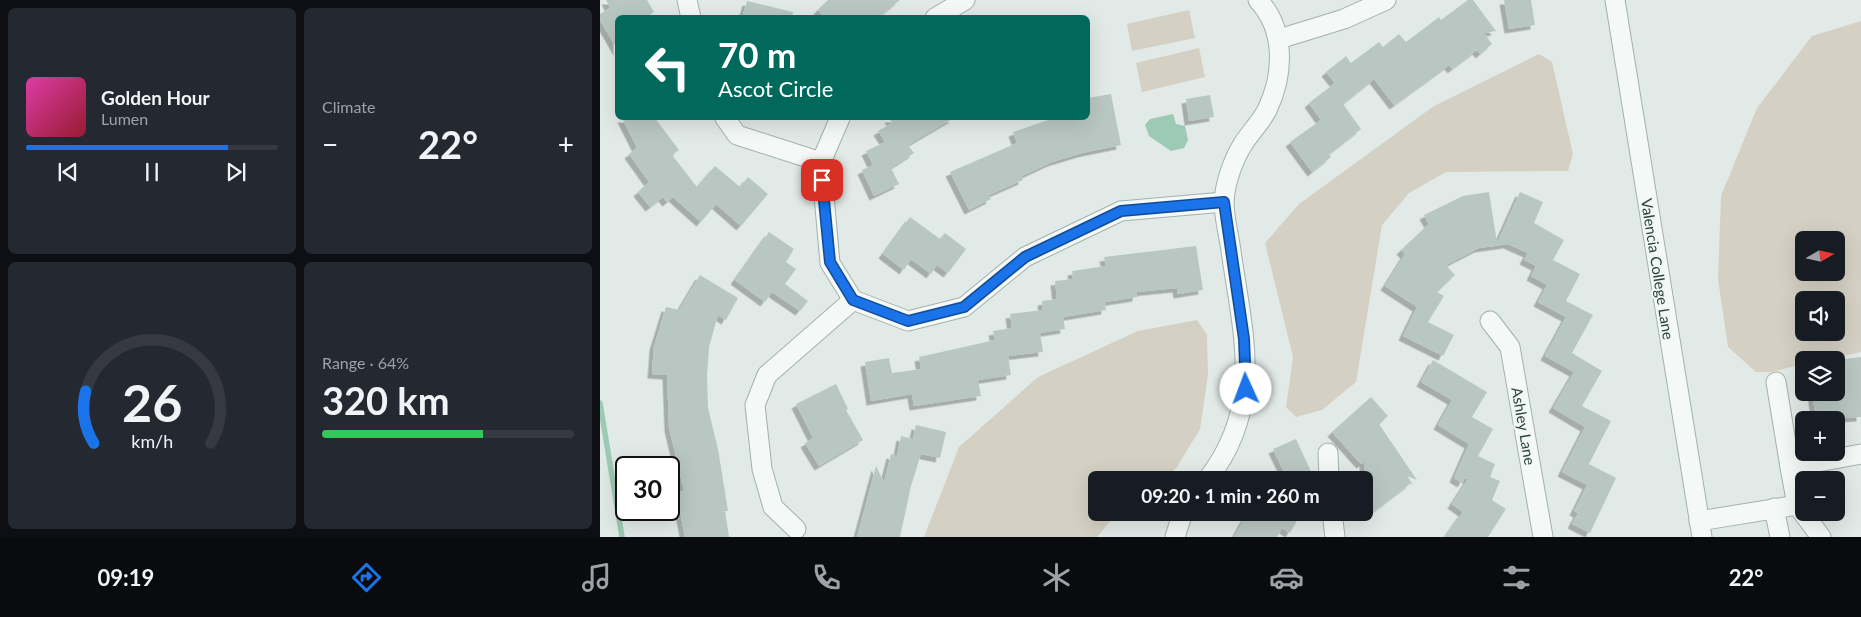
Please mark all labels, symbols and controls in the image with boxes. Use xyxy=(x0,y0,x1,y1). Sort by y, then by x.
text: 70 m xyxy=(718,33,796,75)
icon: left xyxy=(635,35,700,100)
text: Ascot Circle xyxy=(718,75,833,102)
text: Golden Hour xyxy=(101,86,210,109)
text: Climate xyxy=(322,97,375,116)
text: Lumen xyxy=(101,109,148,128)
text: 22° xyxy=(418,121,478,167)
text: − xyxy=(322,127,338,161)
text: + xyxy=(558,127,574,161)
icon: previous xyxy=(54,158,82,186)
icon: pause xyxy=(138,158,166,186)
icon: next xyxy=(222,158,250,186)
pin xyxy=(801,159,843,201)
icon: arrive xyxy=(808,166,836,194)
street label: Valencia College Lane xyxy=(1638,197,1678,341)
north arrow xyxy=(1795,231,1845,281)
map controls xyxy=(1795,231,1845,521)
button: sound xyxy=(1795,291,1845,341)
button: layers xyxy=(1795,351,1845,401)
text: Range · 64% xyxy=(322,353,409,372)
position arrow xyxy=(1219,362,1271,414)
text: 26 xyxy=(122,371,182,433)
text: 320 km xyxy=(322,377,450,423)
street label: Ashley Lane xyxy=(1508,386,1540,467)
button: + xyxy=(1795,411,1845,461)
text: km/h xyxy=(131,430,173,452)
speed limit sign: 30 xyxy=(615,456,680,521)
button: − xyxy=(1795,471,1845,521)
text: 09:20 · 1 min · 260 m xyxy=(1141,484,1320,507)
icon: directions xyxy=(349,560,384,595)
icon: music xyxy=(579,560,614,595)
icon: phone xyxy=(809,560,844,595)
icon: climate xyxy=(1039,560,1074,595)
icon: car xyxy=(1269,560,1304,595)
icon: filters xyxy=(1499,560,1534,595)
text: 09:19 xyxy=(97,564,154,591)
text: 22° xyxy=(1729,564,1763,591)

